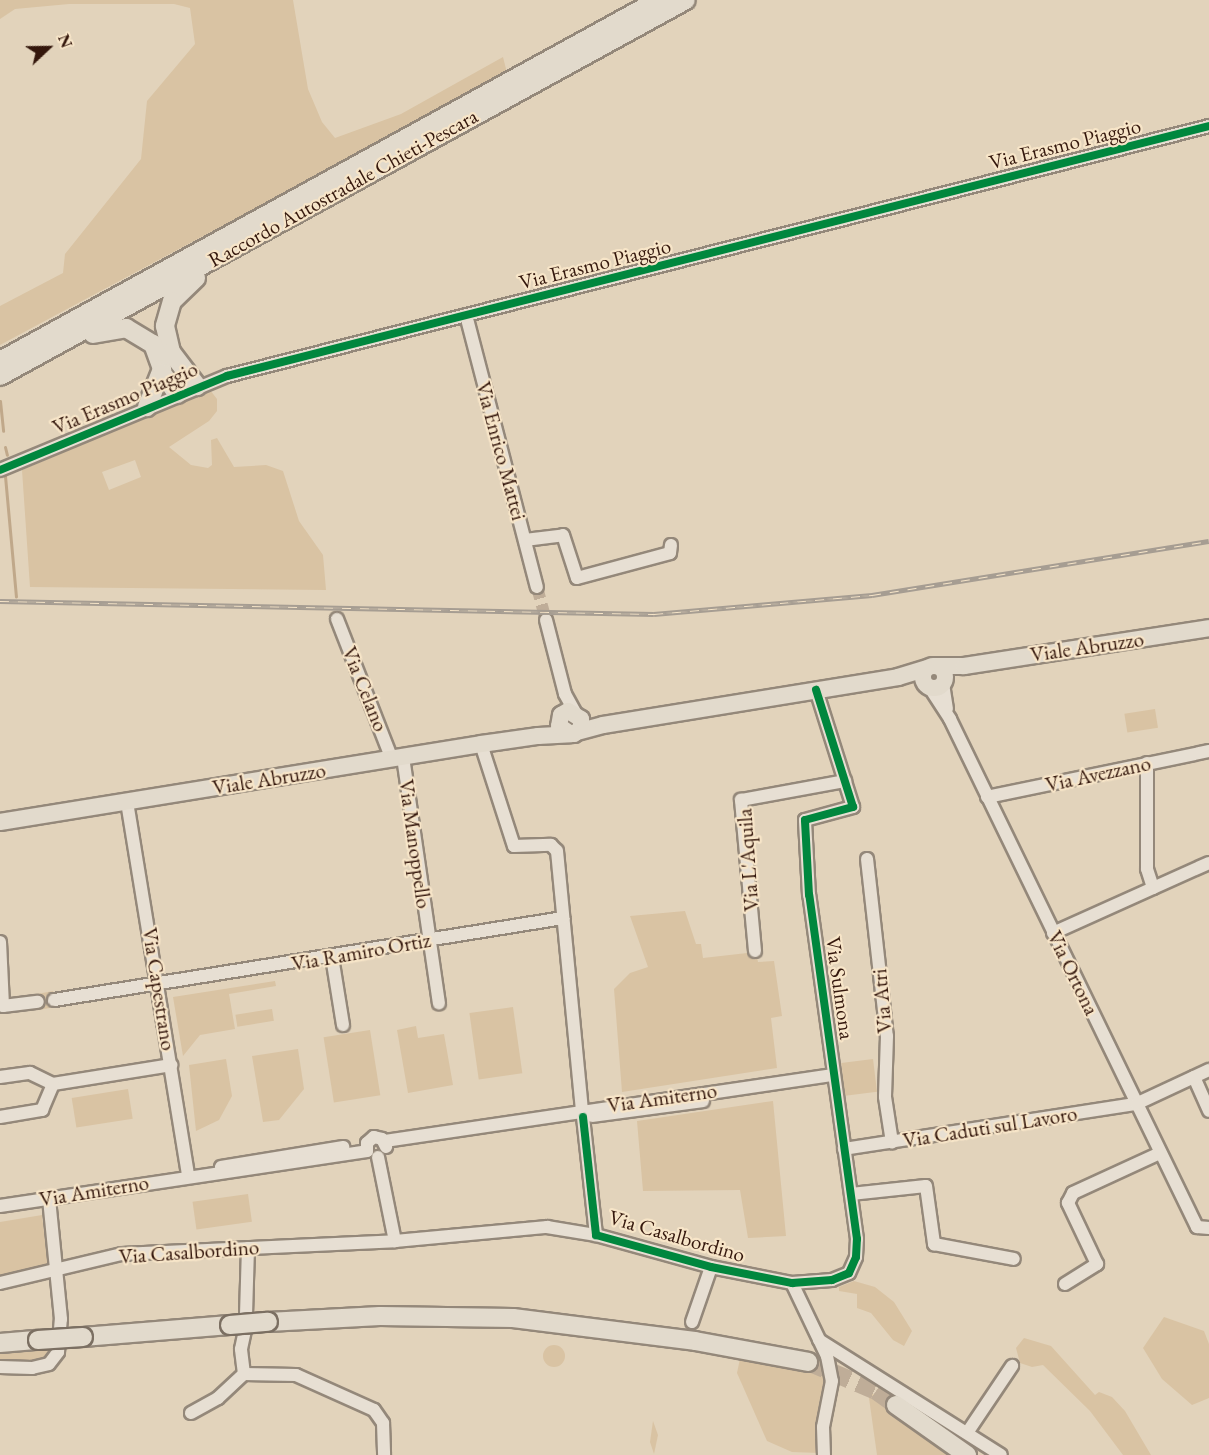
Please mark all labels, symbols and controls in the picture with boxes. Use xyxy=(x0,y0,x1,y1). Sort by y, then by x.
north arrow xyxy=(18,18,78,78)
text: N xyxy=(53,31,77,51)
street label: Raccordo Autostradale Chieti-Pescara xyxy=(204,103,482,273)
street label: Via Erasmo Piaggio xyxy=(987,113,1143,175)
street label: Via Erasmo Piaggio xyxy=(517,233,673,295)
street label: Via Erasmo Piaggio xyxy=(49,356,201,440)
street label: Via Enrico Mattei xyxy=(470,379,532,523)
street label: Viale Abruzzo xyxy=(1029,627,1145,667)
street label: Via Celano xyxy=(337,643,393,735)
street label: Via Avezzano xyxy=(1043,751,1153,797)
street label: Viale Abruzzo xyxy=(211,758,327,800)
street label: Via Manoppello xyxy=(393,778,437,910)
street label: Via L'Aquila xyxy=(732,808,764,912)
street label: Via Capestrano xyxy=(137,926,181,1052)
street label: Via Ramiro Ortiz xyxy=(290,927,432,977)
street label: Via Ortona xyxy=(1042,927,1104,1019)
street label: Via Sulmona xyxy=(820,935,860,1041)
street label: Via Atri xyxy=(867,968,897,1034)
street label: Via Amiterno xyxy=(605,1078,719,1118)
street label: Via Caduti sul Lavoro xyxy=(901,1101,1079,1153)
street label: Via Amiterno xyxy=(37,1170,151,1212)
street label: Via Casalbordino xyxy=(606,1205,748,1267)
street label: Via Casalbordino xyxy=(118,1235,260,1269)

